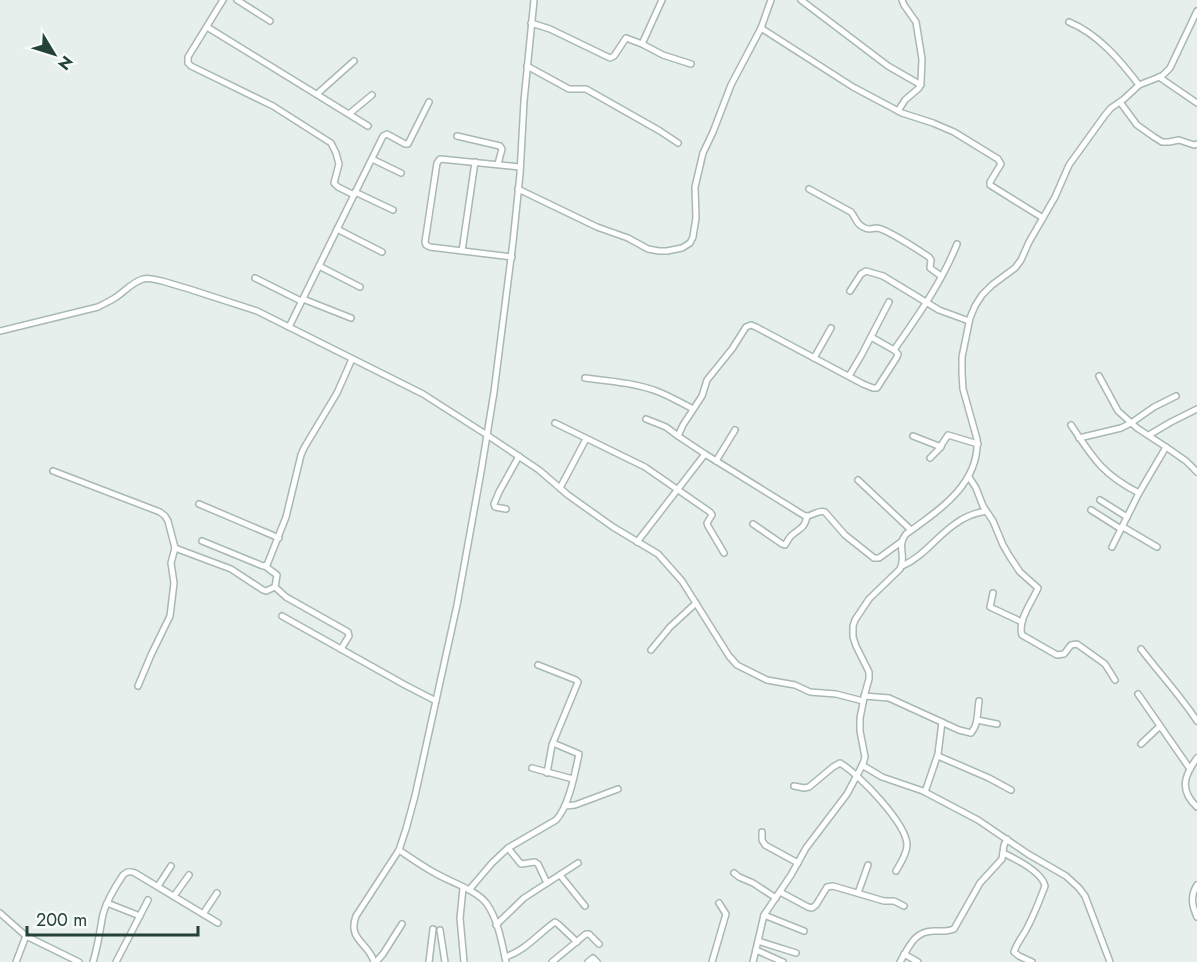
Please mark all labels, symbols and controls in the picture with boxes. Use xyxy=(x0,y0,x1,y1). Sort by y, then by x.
north arrow xyxy=(24,24,84,84)
text: N xyxy=(52,51,78,75)
scale bar xyxy=(27,899,198,937)
text: 200 m xyxy=(36,907,87,933)

